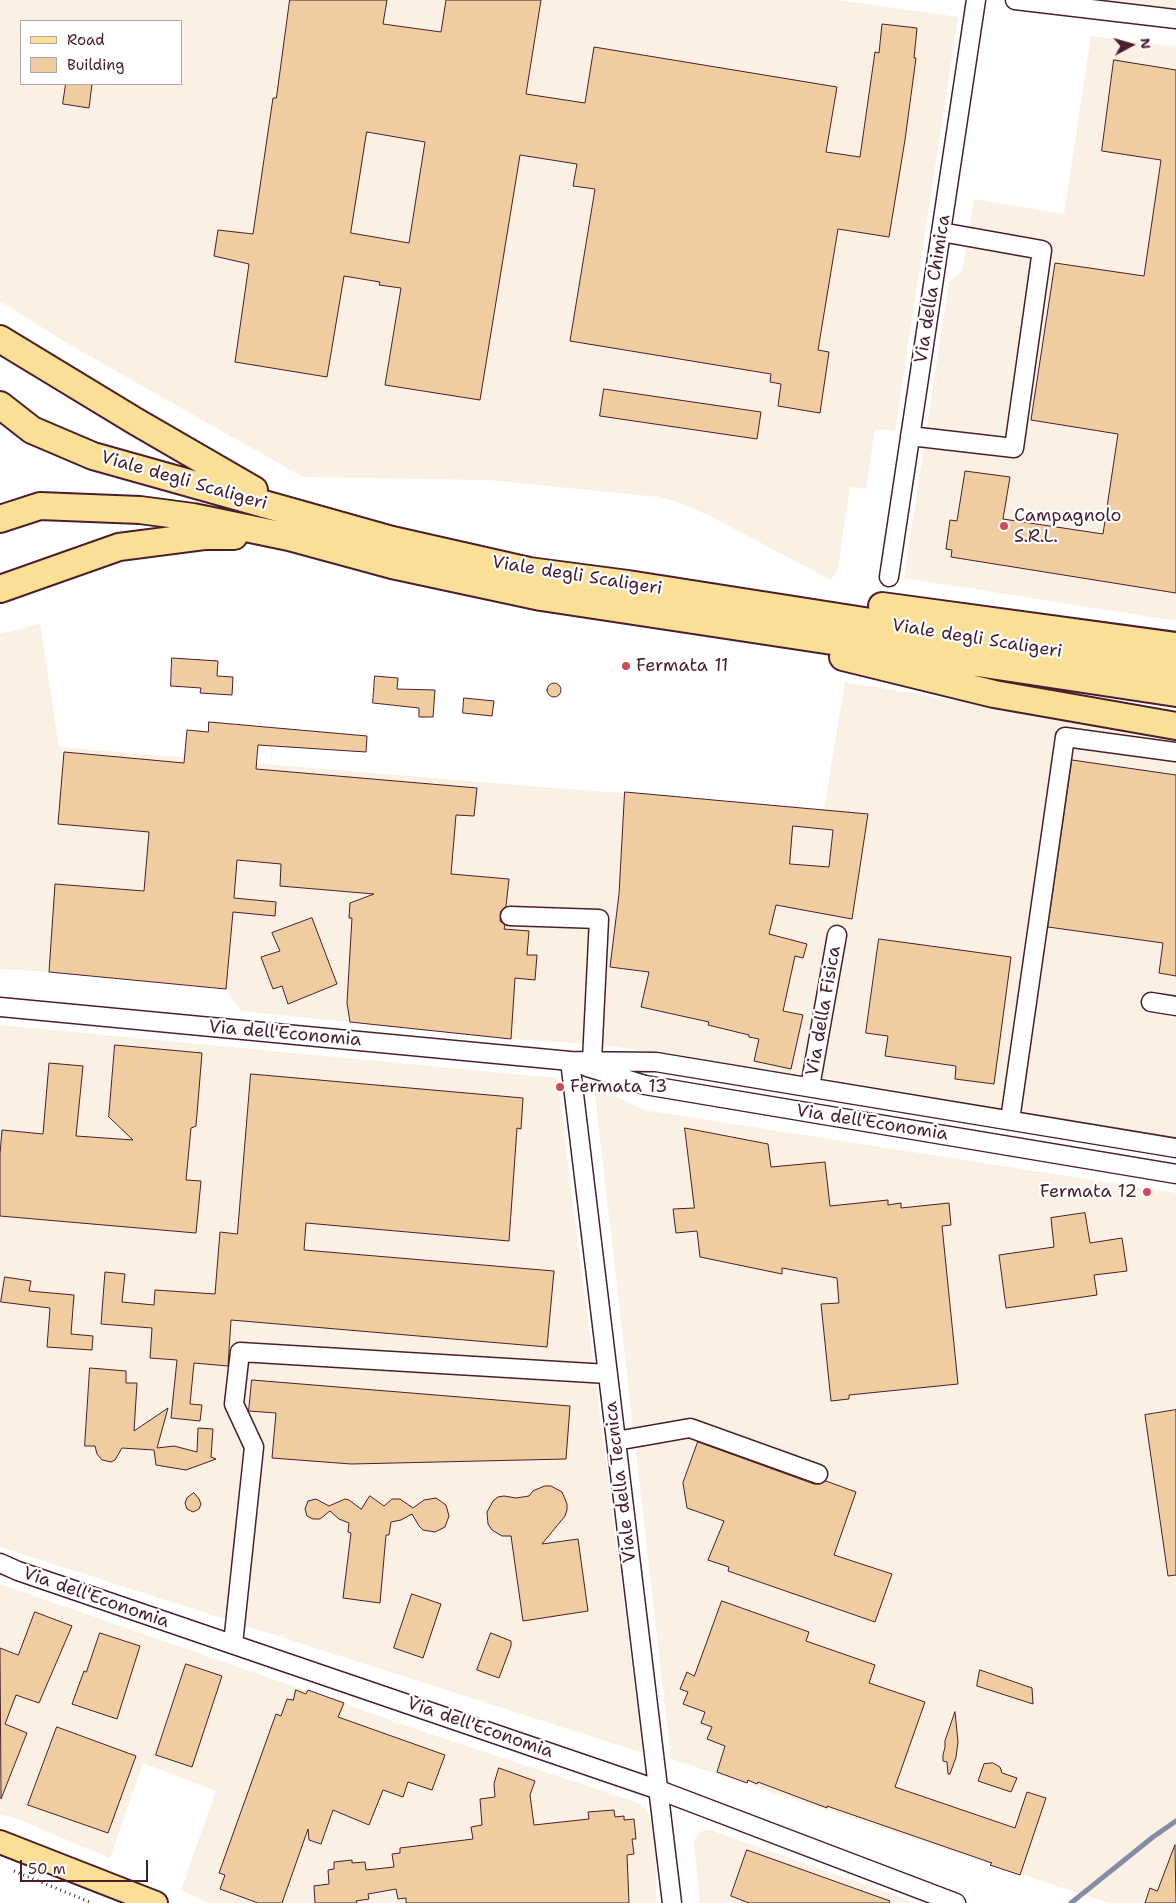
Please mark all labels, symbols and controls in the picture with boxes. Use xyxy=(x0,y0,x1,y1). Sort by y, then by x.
legend xyxy=(20,20,182,85)
north arrow xyxy=(1106,20,1156,70)
text: Road xyxy=(67,30,105,50)
text: N xyxy=(1136,37,1155,50)
text: Building xyxy=(67,55,124,75)
street label: Via della Chimica xyxy=(911,213,955,365)
street label: Viale degli Scaligeri xyxy=(98,447,270,515)
place label: Campagnolo S.R.L. xyxy=(1014,505,1121,548)
marker: Campagnolo S.R.L. xyxy=(998,520,1010,532)
street label: Viale degli Scaligeri xyxy=(490,552,664,600)
street label: Viale degli Scaligeri xyxy=(890,615,1064,663)
place label: Fermata 11 xyxy=(636,655,729,677)
marker: Fermata 11 xyxy=(620,660,632,672)
street label: Via della Fisica xyxy=(802,944,846,1078)
street label: Via dell'Economia xyxy=(208,1017,362,1051)
place label: Fermata 13 xyxy=(570,1076,667,1098)
marker: Fermata 13 xyxy=(554,1081,566,1093)
street label: Via dell'Economia xyxy=(795,1100,949,1146)
place label: Fermata 12 xyxy=(1040,1181,1137,1203)
marker: Fermata 12 xyxy=(1141,1186,1153,1198)
street label: Viale della Tecnica xyxy=(600,1400,642,1564)
street label: Via dell'Economia xyxy=(20,1563,172,1633)
street label: Via dell'Economia xyxy=(404,1693,556,1763)
scale bar xyxy=(22,1850,150,1882)
text: 50 m xyxy=(28,1859,66,1879)

